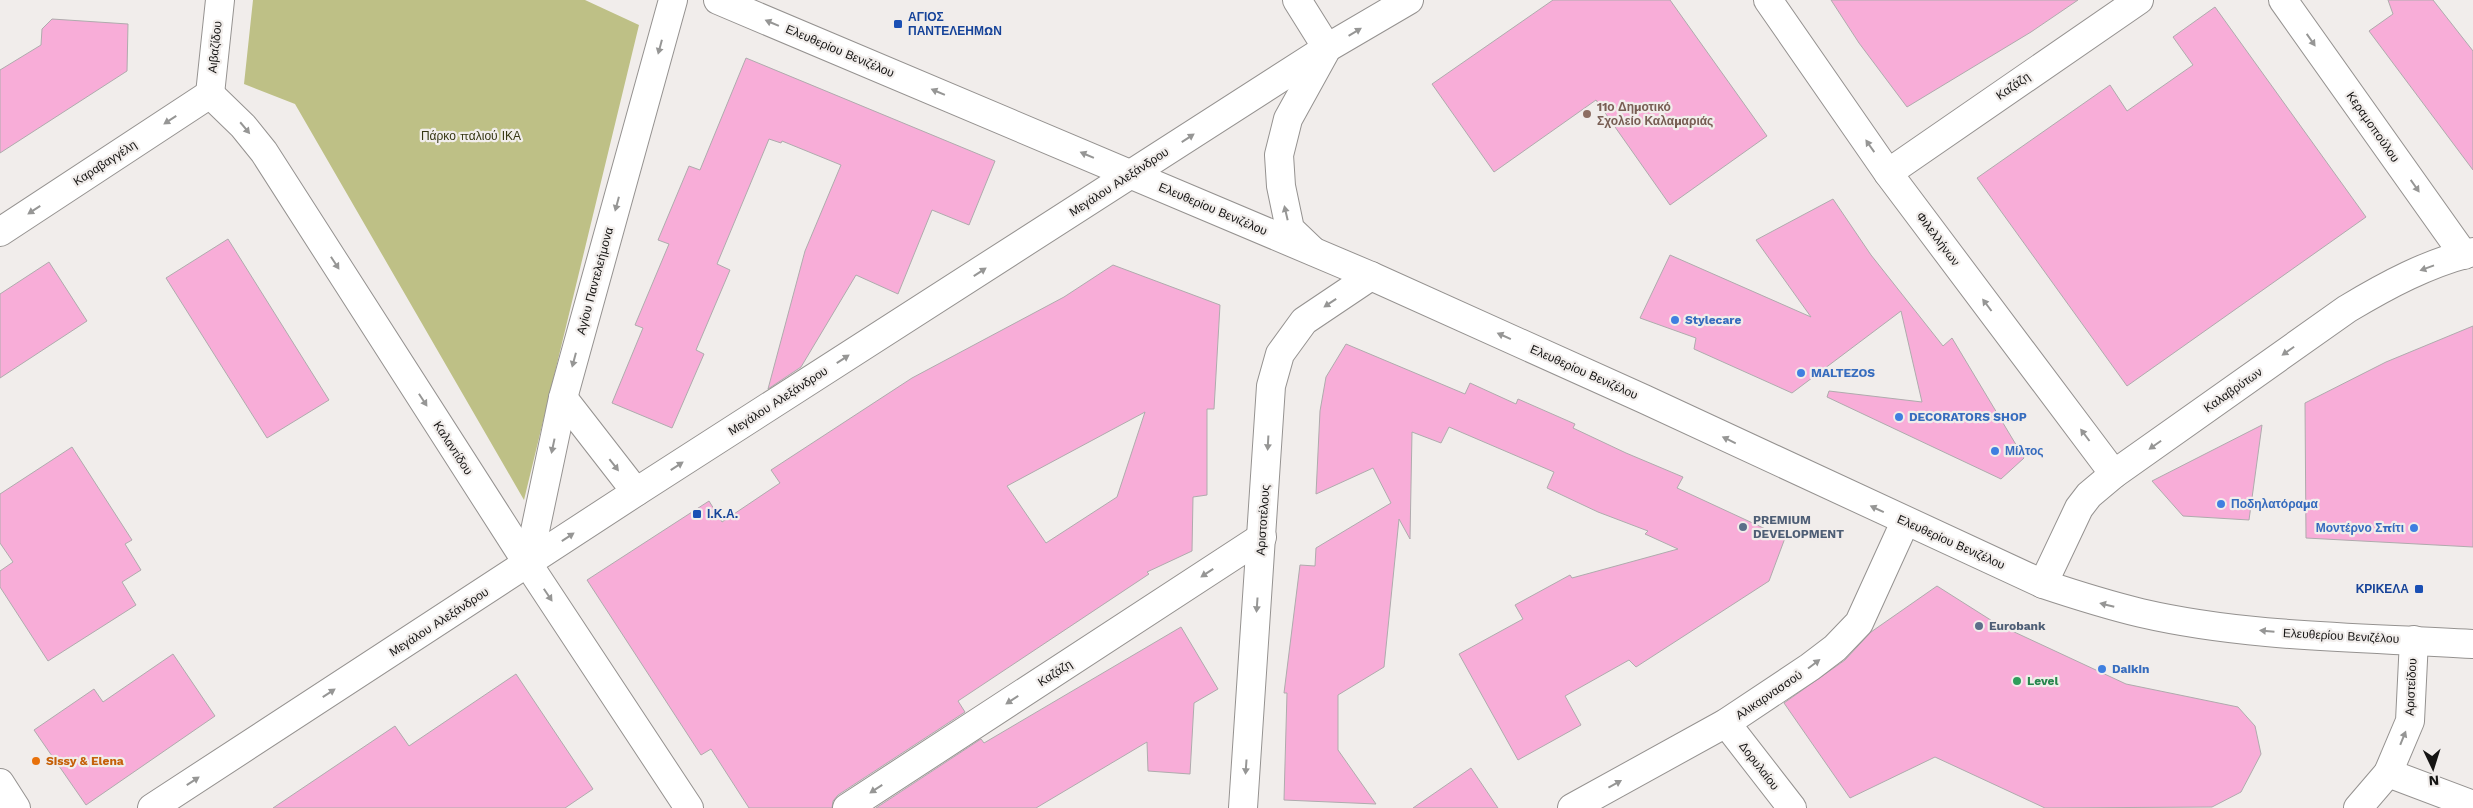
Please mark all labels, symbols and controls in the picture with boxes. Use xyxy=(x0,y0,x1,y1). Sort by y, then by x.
place label: ΑΓΙΟΣ ΠΑΝΤΕΛΕΗΜΩΝ xyxy=(908,10,1002,38)
one-way arrow xyxy=(765,18,779,26)
marker: ΑΓΙΟΣ ΠΑΝΤΕΛΕΗΜΩΝ xyxy=(892,18,904,30)
street label: Αιβαζίδου xyxy=(205,20,225,74)
street label: Ελευθερίου Βενιζέλου xyxy=(784,22,896,80)
one-way arrow xyxy=(1348,28,1361,37)
one-way arrow xyxy=(2306,33,2316,47)
one-way arrow xyxy=(655,40,663,55)
street label: Καζάζη xyxy=(1993,69,2033,103)
one-way arrow xyxy=(931,88,945,96)
street label: Κεραμοπούλου xyxy=(2344,89,2402,165)
place label: 11ο Δημοτικό Σχολείο Καλαμαριάς xyxy=(1597,100,1713,128)
marker: 11ο Δημοτικό Σχολείο Καλαμαριάς xyxy=(1581,108,1593,120)
one-way arrow xyxy=(163,116,176,125)
one-way arrow xyxy=(239,121,250,134)
park label: Πάρκο παλιού ΙΚΑ xyxy=(421,129,521,143)
one-way arrow xyxy=(1181,133,1194,143)
street label: Καραβαγγέλη xyxy=(71,137,139,189)
one-way arrow xyxy=(1865,139,1875,153)
street label: Μεγάλου Αλεξάνδρου xyxy=(1067,145,1171,219)
one-way arrow xyxy=(1080,151,1095,159)
one-way arrow xyxy=(2410,179,2421,192)
street label: Ελευθερίου Βενιζέλου xyxy=(1157,180,1269,238)
one-way arrow xyxy=(612,196,620,211)
one-way arrow xyxy=(27,205,41,215)
one-way arrow xyxy=(1282,205,1290,220)
street label: Φιλελλήνων xyxy=(1913,209,1963,269)
street label: Αγίου Παντελεήμονα xyxy=(574,226,616,336)
one-way arrow xyxy=(330,256,340,270)
one-way arrow xyxy=(2419,264,2434,272)
one-way arrow xyxy=(973,267,986,276)
one-way arrow xyxy=(1324,298,1337,308)
one-way arrow xyxy=(1982,299,1993,312)
place label: Stylecare xyxy=(1685,313,1741,327)
marker: Stylecare xyxy=(1669,314,1681,326)
one-way arrow xyxy=(1497,331,1511,339)
street label: Ελευθερίου Βενιζέλου xyxy=(1528,342,1640,402)
one-way arrow xyxy=(2281,346,2295,356)
one-way arrow xyxy=(569,353,577,368)
one-way arrow xyxy=(836,355,850,364)
street label: Μεγάλου Αλεξάνδρου xyxy=(726,364,830,438)
street label: Καλαβρύτων xyxy=(2201,365,2265,415)
place label: MALTEZOS xyxy=(1811,366,1875,380)
marker: MALTEZOS xyxy=(1795,367,1807,379)
one-way arrow xyxy=(418,393,427,406)
place label: DECORATORS SHOP xyxy=(1909,410,2027,424)
marker: DECORATORS SHOP xyxy=(1893,411,1905,423)
street label: Καλαντίδου xyxy=(431,419,475,477)
one-way arrow xyxy=(2080,428,2090,442)
one-way arrow xyxy=(1263,435,1271,451)
one-way arrow xyxy=(1722,436,1737,444)
one-way arrow xyxy=(549,439,557,454)
one-way arrow xyxy=(2148,440,2162,450)
place label: Μίλτος xyxy=(2005,444,2044,458)
marker: Μίλτος xyxy=(1989,445,2001,457)
one-way arrow xyxy=(609,458,620,471)
one-way arrow xyxy=(670,461,683,470)
street label: Αριστοτέλους xyxy=(1254,484,1272,556)
place label: Ποδηλατόραμα xyxy=(2231,497,2318,511)
marker: Ποδηλατόραμα xyxy=(2215,498,2227,510)
one-way arrow xyxy=(1870,504,1884,512)
place label: Ι.Κ.Α. xyxy=(707,507,738,521)
marker: Ι.Κ.Α. xyxy=(691,508,703,520)
street label: Ελευθερίου Βενιζέλου xyxy=(1895,512,2007,572)
place label: PREMIUM DEVELOPMENT xyxy=(1753,513,1844,541)
marker: PREMIUM DEVELOPMENT xyxy=(1737,521,1749,533)
place label: Μοντέρνο Σπίτι xyxy=(2316,521,2404,535)
marker: Μοντέρνο Σπίτι xyxy=(2408,522,2420,534)
one-way arrow xyxy=(562,532,575,542)
one-way arrow xyxy=(1200,569,1213,578)
place label: ΚΡΙΚΕΛΑ xyxy=(2356,582,2409,596)
marker: ΚΡΙΚΕΛΑ xyxy=(2413,583,2425,595)
street label: Μεγάλου Αλεξάνδρου xyxy=(387,585,491,659)
one-way arrow xyxy=(544,589,553,602)
one-way arrow xyxy=(1253,597,1261,613)
one-way arrow xyxy=(2100,601,2115,609)
place label: Eurobank xyxy=(1989,619,2046,633)
marker: Eurobank xyxy=(1973,620,1985,632)
street label: Ελευθερίου Βενιζέλου xyxy=(2282,626,2400,646)
one-way arrow xyxy=(2259,627,2275,635)
street label: Καζάζη xyxy=(1035,657,1075,689)
street label: Αριστείδου xyxy=(2403,658,2419,716)
one-way arrow xyxy=(1807,659,1820,670)
place label: Daikin xyxy=(2112,662,2149,676)
marker: Daikin xyxy=(2096,663,2108,675)
street label: Αλικαρνασσού xyxy=(1733,668,1805,722)
place label: Level xyxy=(2027,674,2058,688)
marker: Level xyxy=(2011,675,2023,687)
one-way arrow xyxy=(322,688,336,698)
one-way arrow xyxy=(1005,696,1019,705)
one-way arrow xyxy=(2399,731,2407,745)
street label: Δορυλαίου xyxy=(1736,739,1782,793)
north arrow xyxy=(2408,743,2458,793)
place label: Sissy & Elena xyxy=(46,754,124,768)
marker: Sissy & Elena xyxy=(30,755,42,767)
one-way arrow xyxy=(1241,759,1249,775)
text: N xyxy=(2428,773,2440,789)
one-way arrow xyxy=(186,777,199,786)
one-way arrow xyxy=(1608,780,1622,789)
one-way arrow xyxy=(869,784,883,794)

